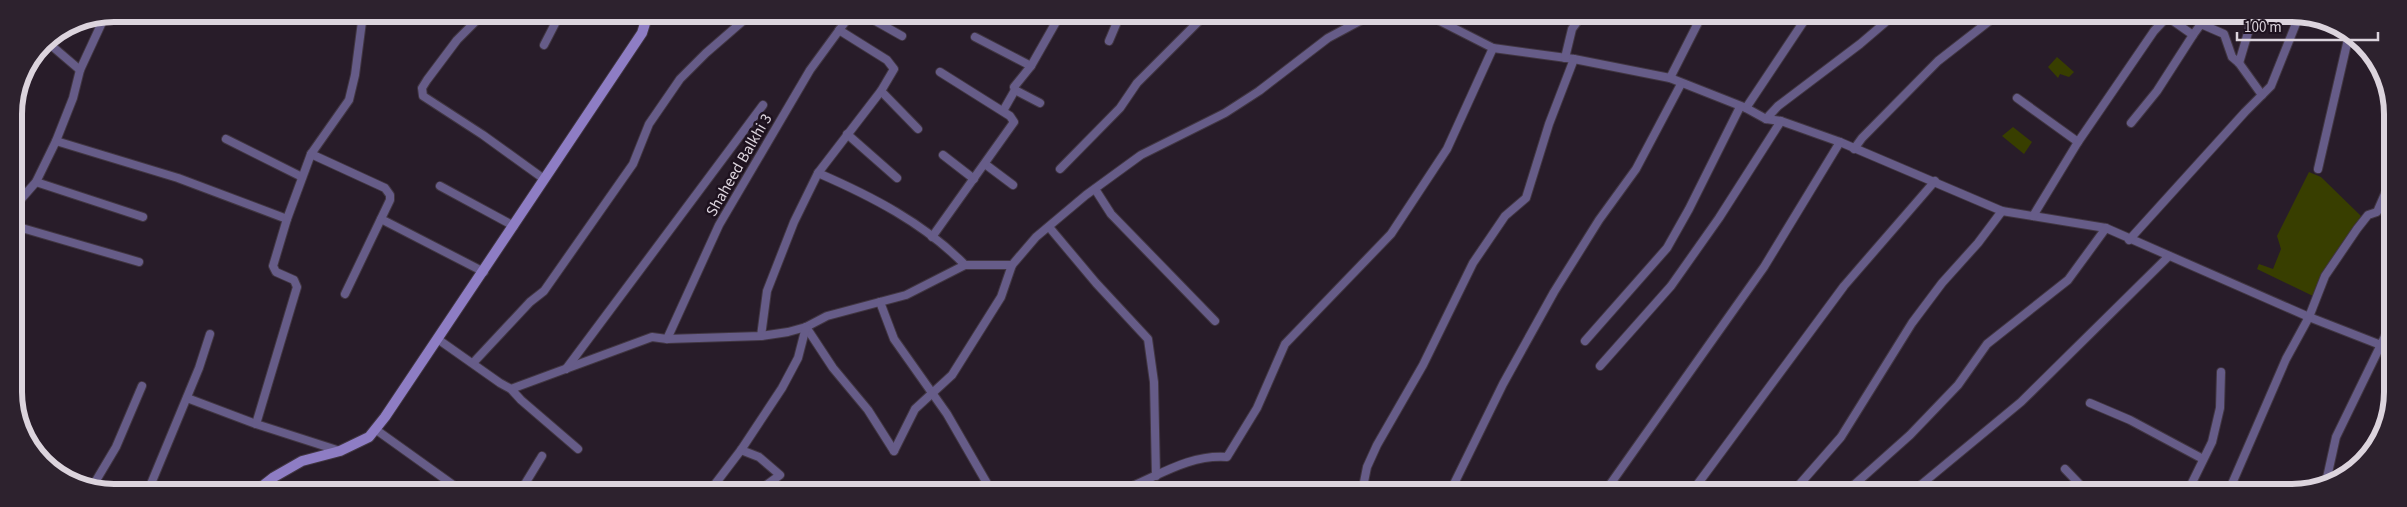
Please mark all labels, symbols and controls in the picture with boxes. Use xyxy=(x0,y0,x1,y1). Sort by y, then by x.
scale bar xyxy=(2237,10,2378,42)
text: 100 m xyxy=(2244,17,2282,38)
street label: Shaheed Balkhi 3 xyxy=(701,110,777,220)

